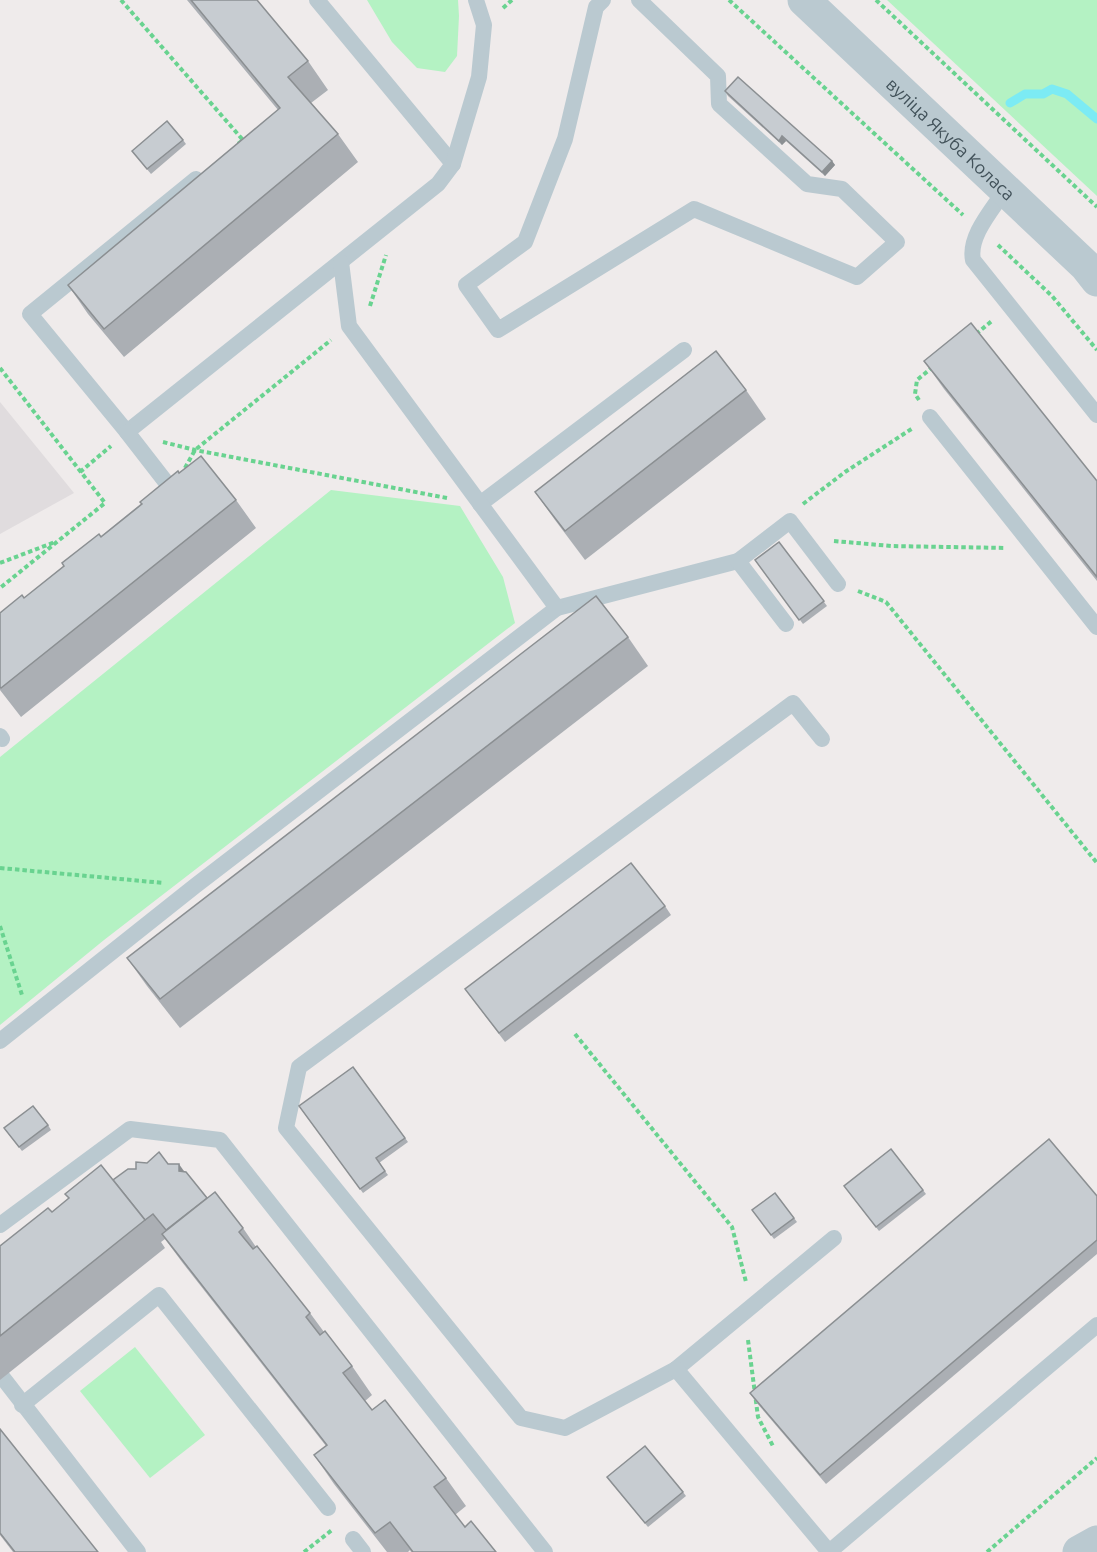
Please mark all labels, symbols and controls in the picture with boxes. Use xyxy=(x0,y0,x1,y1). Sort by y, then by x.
street label: вуліца Якуба Коласа xyxy=(883,73,1019,204)

